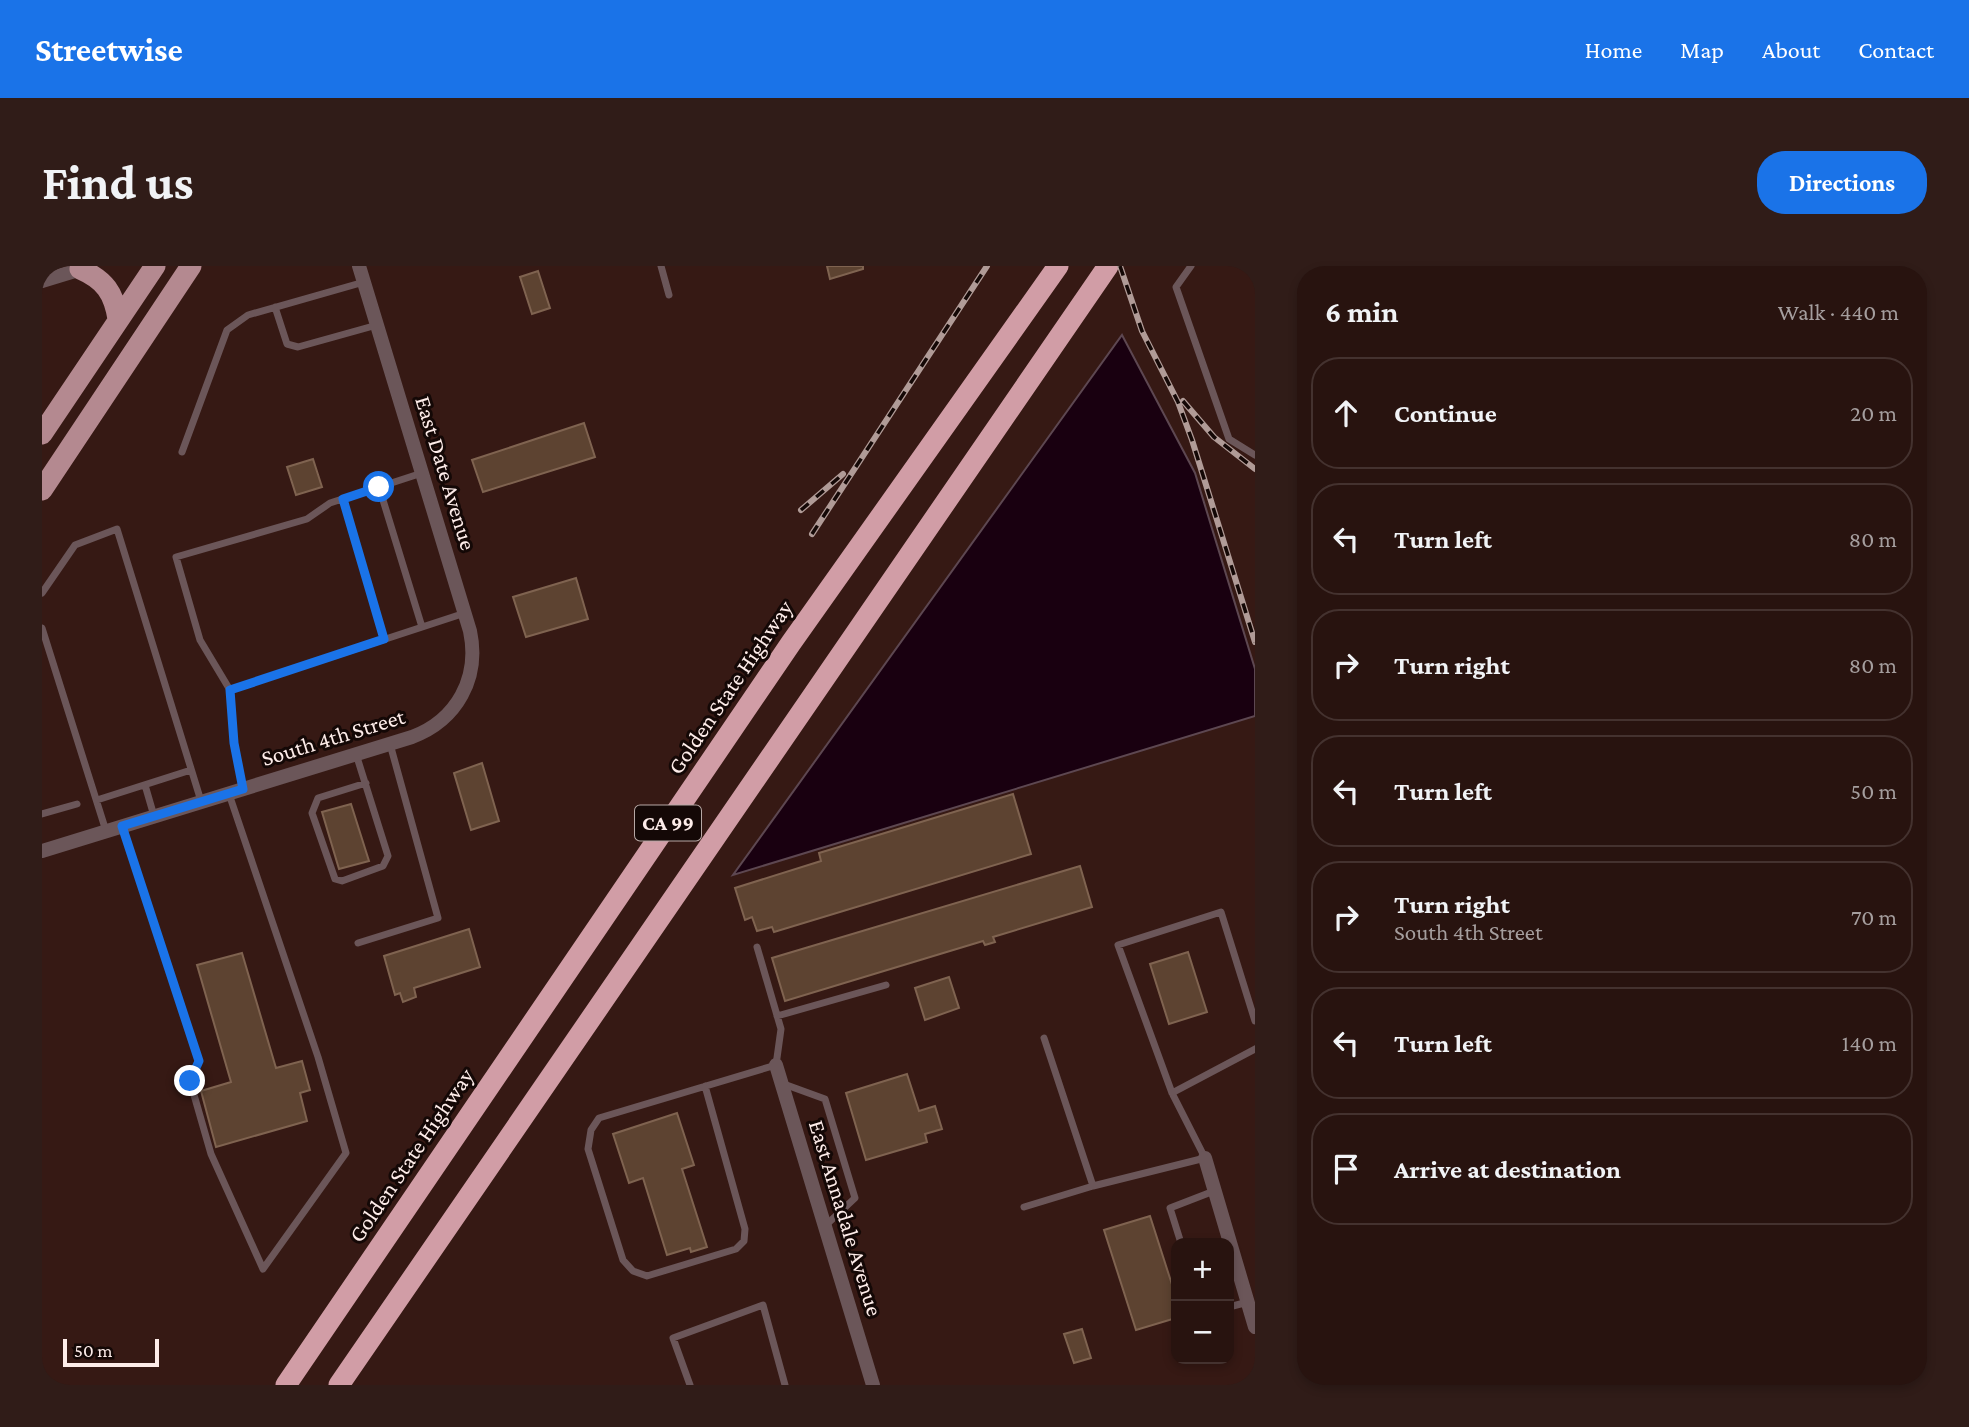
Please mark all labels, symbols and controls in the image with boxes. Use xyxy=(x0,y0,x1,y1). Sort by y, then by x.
text: Streetwise xyxy=(35,31,183,68)
text: Home xyxy=(1585,36,1642,63)
text: Map xyxy=(1680,36,1724,63)
text: About xyxy=(1762,36,1820,63)
text: Contact xyxy=(1858,36,1934,63)
button: Directions xyxy=(1757,151,1927,214)
text: Find us xyxy=(42,155,194,210)
text: 6 min xyxy=(1325,295,1398,328)
text: Walk · 440 m xyxy=(1778,299,1899,325)
street label: East Date Avenue xyxy=(410,393,482,553)
icon: ahead xyxy=(1327,394,1365,432)
text: Continue xyxy=(1394,399,1497,428)
text: 20 m xyxy=(1850,400,1897,426)
route start xyxy=(363,471,394,502)
icon: left xyxy=(1327,520,1365,558)
text: Turn left xyxy=(1394,525,1492,554)
text: 80 m xyxy=(1849,526,1897,552)
street label: Golden State Highway xyxy=(662,595,798,779)
icon: right xyxy=(1327,646,1365,684)
text: Turn right xyxy=(1394,651,1510,680)
text: 80 m xyxy=(1849,652,1897,678)
street label: South 4th Street xyxy=(258,703,408,771)
icon: left xyxy=(1327,772,1365,810)
text: Turn left xyxy=(1394,777,1492,806)
text: 50 m xyxy=(1850,778,1897,804)
road number: CA 99 xyxy=(635,806,701,840)
text: Turn right xyxy=(1394,890,1510,919)
icon: right xyxy=(1327,898,1365,936)
text: 70 m xyxy=(1851,904,1897,930)
text: South 4th Street xyxy=(1394,919,1543,945)
icon: left xyxy=(1327,1024,1365,1062)
text: Turn left xyxy=(1394,1029,1492,1058)
text: 140 m xyxy=(1842,1030,1897,1056)
street label: Golden State Highway xyxy=(343,1063,479,1247)
route end xyxy=(174,1065,205,1096)
street label: East Annadale Avenue xyxy=(804,1117,888,1319)
icon: arrive xyxy=(1327,1150,1365,1188)
text: Arrive at destination xyxy=(1394,1155,1621,1184)
map controls xyxy=(1171,1238,1234,1364)
button: + xyxy=(1171,1238,1234,1301)
button: − xyxy=(1171,1301,1234,1364)
scale bar xyxy=(63,1336,159,1368)
text: 50 m xyxy=(74,1340,113,1361)

